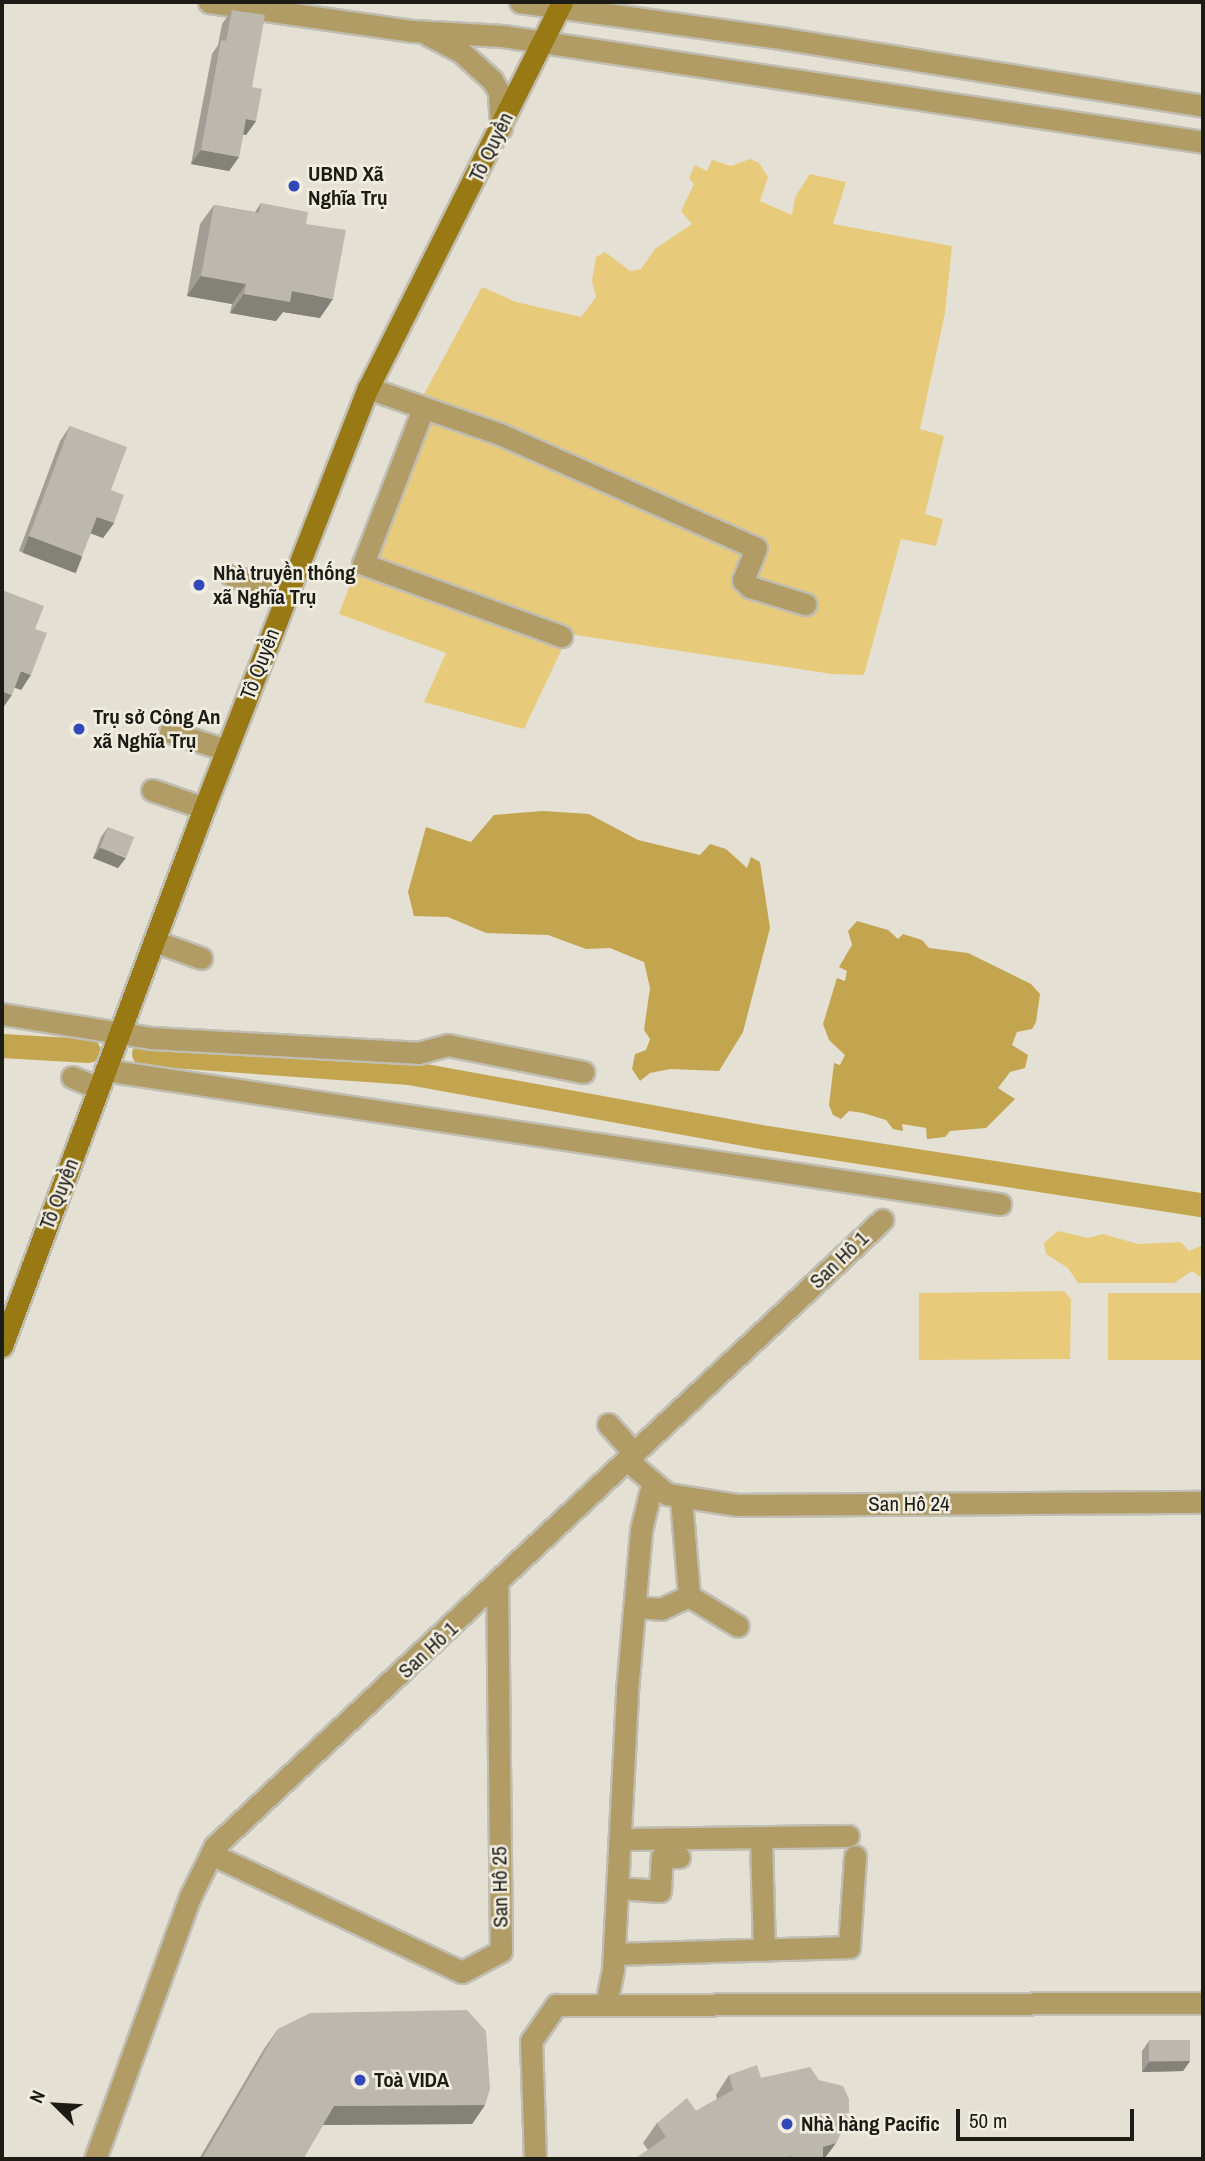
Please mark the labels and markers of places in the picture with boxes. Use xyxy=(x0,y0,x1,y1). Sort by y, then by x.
place label: UBND Xã Nghĩa Trụ xyxy=(308,161,387,211)
marker: UBND Xã Nghĩa Trụ xyxy=(286,178,302,194)
place label: Nhà truyền thống xã Nghĩa Trụ xyxy=(213,560,356,610)
marker: Nhà truyền thống xã Nghĩa Trụ xyxy=(191,577,207,593)
place label: Trụ sở Công An xã Nghĩa Trụ xyxy=(93,704,221,754)
marker: Trụ sở Công An xã Nghĩa Trụ xyxy=(71,721,87,737)
place label: Toà VIDA xyxy=(374,2067,449,2093)
marker: Toà VIDA xyxy=(352,2072,368,2088)
place label: Nhà hàng Pacific xyxy=(801,2111,940,2137)
marker: Nhà hàng Pacific xyxy=(779,2116,795,2132)

